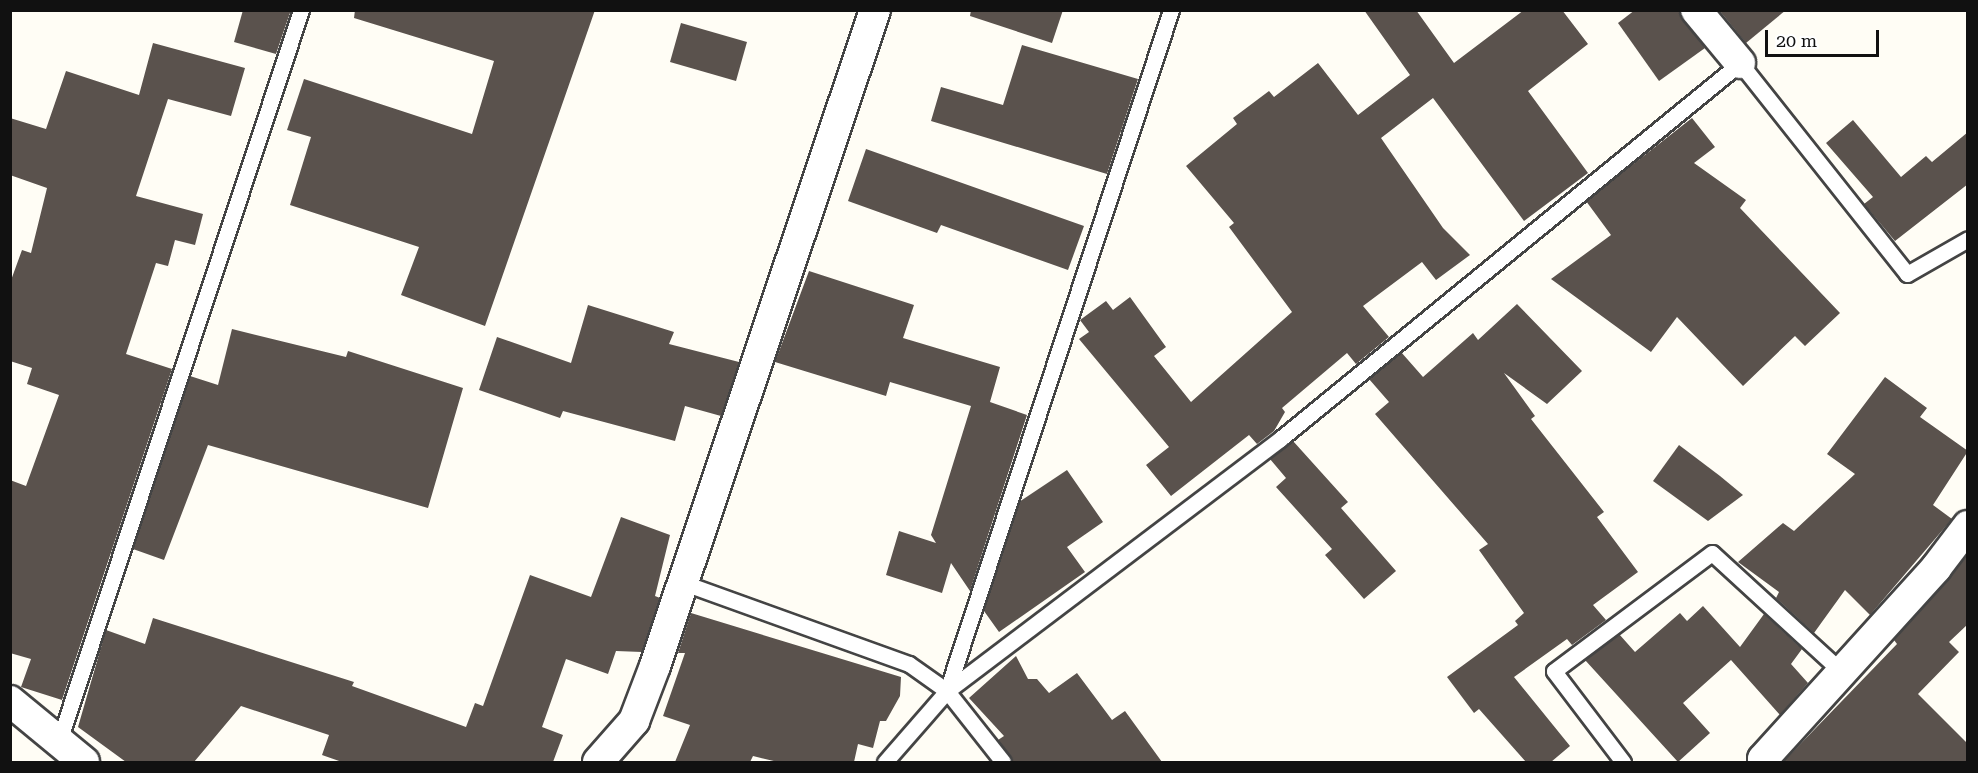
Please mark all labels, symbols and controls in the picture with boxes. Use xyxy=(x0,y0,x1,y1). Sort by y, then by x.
scale bar xyxy=(1768,18,1882,56)
text: 20 m xyxy=(1776,30,1817,51)

